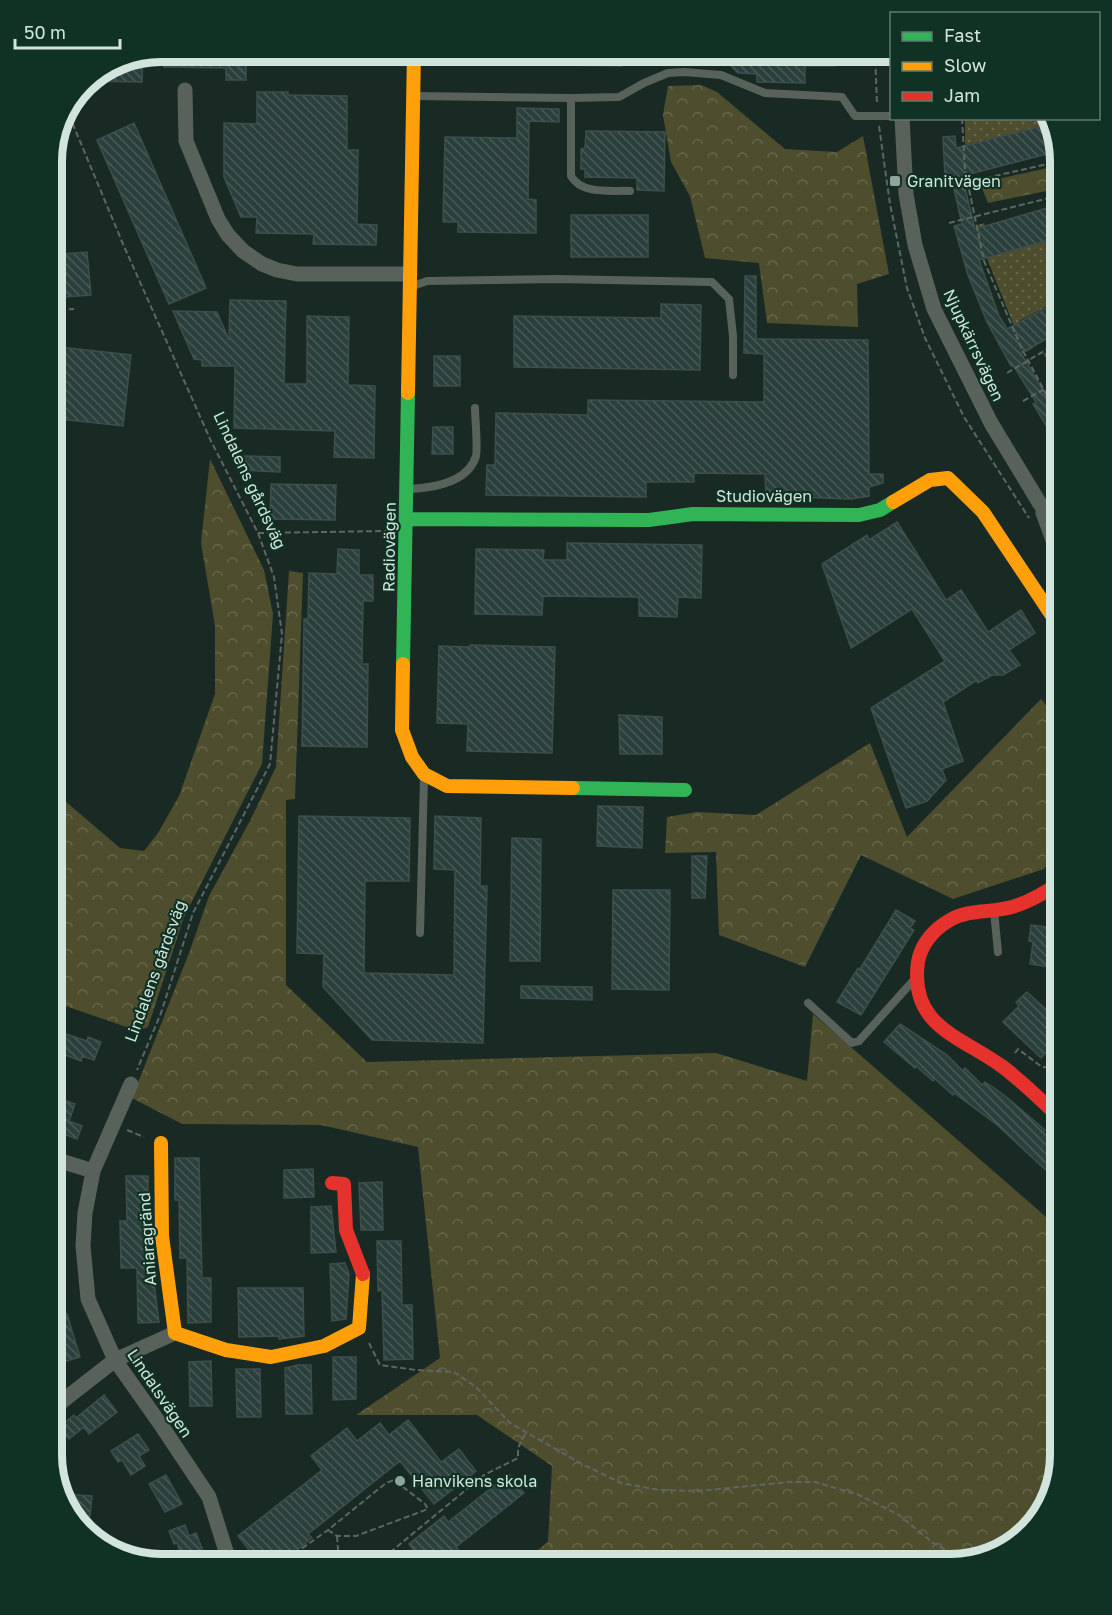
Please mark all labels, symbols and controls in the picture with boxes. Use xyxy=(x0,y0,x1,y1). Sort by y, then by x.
scale bar xyxy=(15,12,120,50)
legend xyxy=(890,12,1100,120)
text: 50 m xyxy=(24,21,66,43)
text: Fast xyxy=(944,24,981,46)
text: Slow xyxy=(944,54,987,76)
text: Jam xyxy=(944,84,980,106)
place label: Granitvägen xyxy=(907,171,1001,191)
marker: Granitvägen xyxy=(888,174,902,188)
street label: Njupkärrsvägen xyxy=(939,286,1009,404)
street label: Lindalens gårdsväg xyxy=(209,408,291,552)
street label: Studiovägen xyxy=(716,486,812,506)
street label: Radiovägen xyxy=(378,502,400,592)
street label: Lindalens gårdsväg xyxy=(120,897,190,1045)
street label: Aniaragränd xyxy=(134,1192,160,1286)
street label: Lindalsvägen xyxy=(123,1345,197,1441)
place label: Hanvikens skola xyxy=(412,1471,537,1491)
marker: Hanvikens skola xyxy=(393,1474,407,1488)

